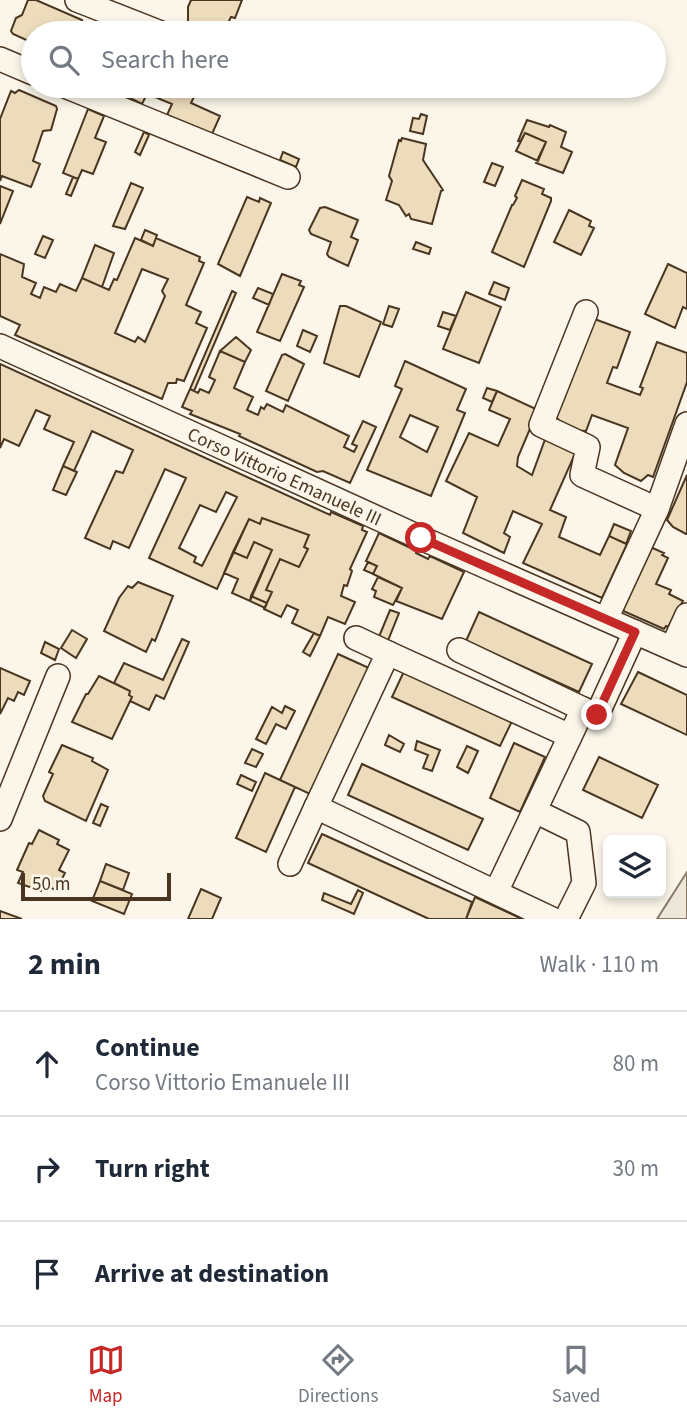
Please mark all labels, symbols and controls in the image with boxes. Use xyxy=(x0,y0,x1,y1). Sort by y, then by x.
search box xyxy=(21,21,666,98)
icon: search xyxy=(45,41,83,79)
text: Search here xyxy=(101,41,229,78)
street label: Corso Vittorio Emanuele III xyxy=(183,421,386,533)
route start xyxy=(405,522,436,553)
route end xyxy=(581,699,612,730)
map controls xyxy=(603,835,666,898)
button: layers xyxy=(603,835,666,898)
scale bar xyxy=(21,870,172,902)
text: 50 m xyxy=(32,871,70,898)
text: 2 min xyxy=(28,943,101,986)
text: Walk · 110 m xyxy=(540,948,659,981)
text: Continue xyxy=(95,1029,200,1066)
icon: ahead xyxy=(28,1045,66,1083)
text: 80 m xyxy=(612,1047,659,1080)
text: Corso Vittorio Emanuele III xyxy=(95,1066,350,1099)
icon: right xyxy=(28,1150,66,1188)
text: Turn right xyxy=(95,1150,210,1187)
text: 30 m xyxy=(612,1152,659,1185)
icon: arrive xyxy=(28,1255,66,1293)
text: Arrive at destination xyxy=(95,1255,329,1292)
tab: Map xyxy=(87,1341,125,1410)
tab: Directions xyxy=(298,1341,378,1410)
tab: Saved xyxy=(552,1341,600,1410)

